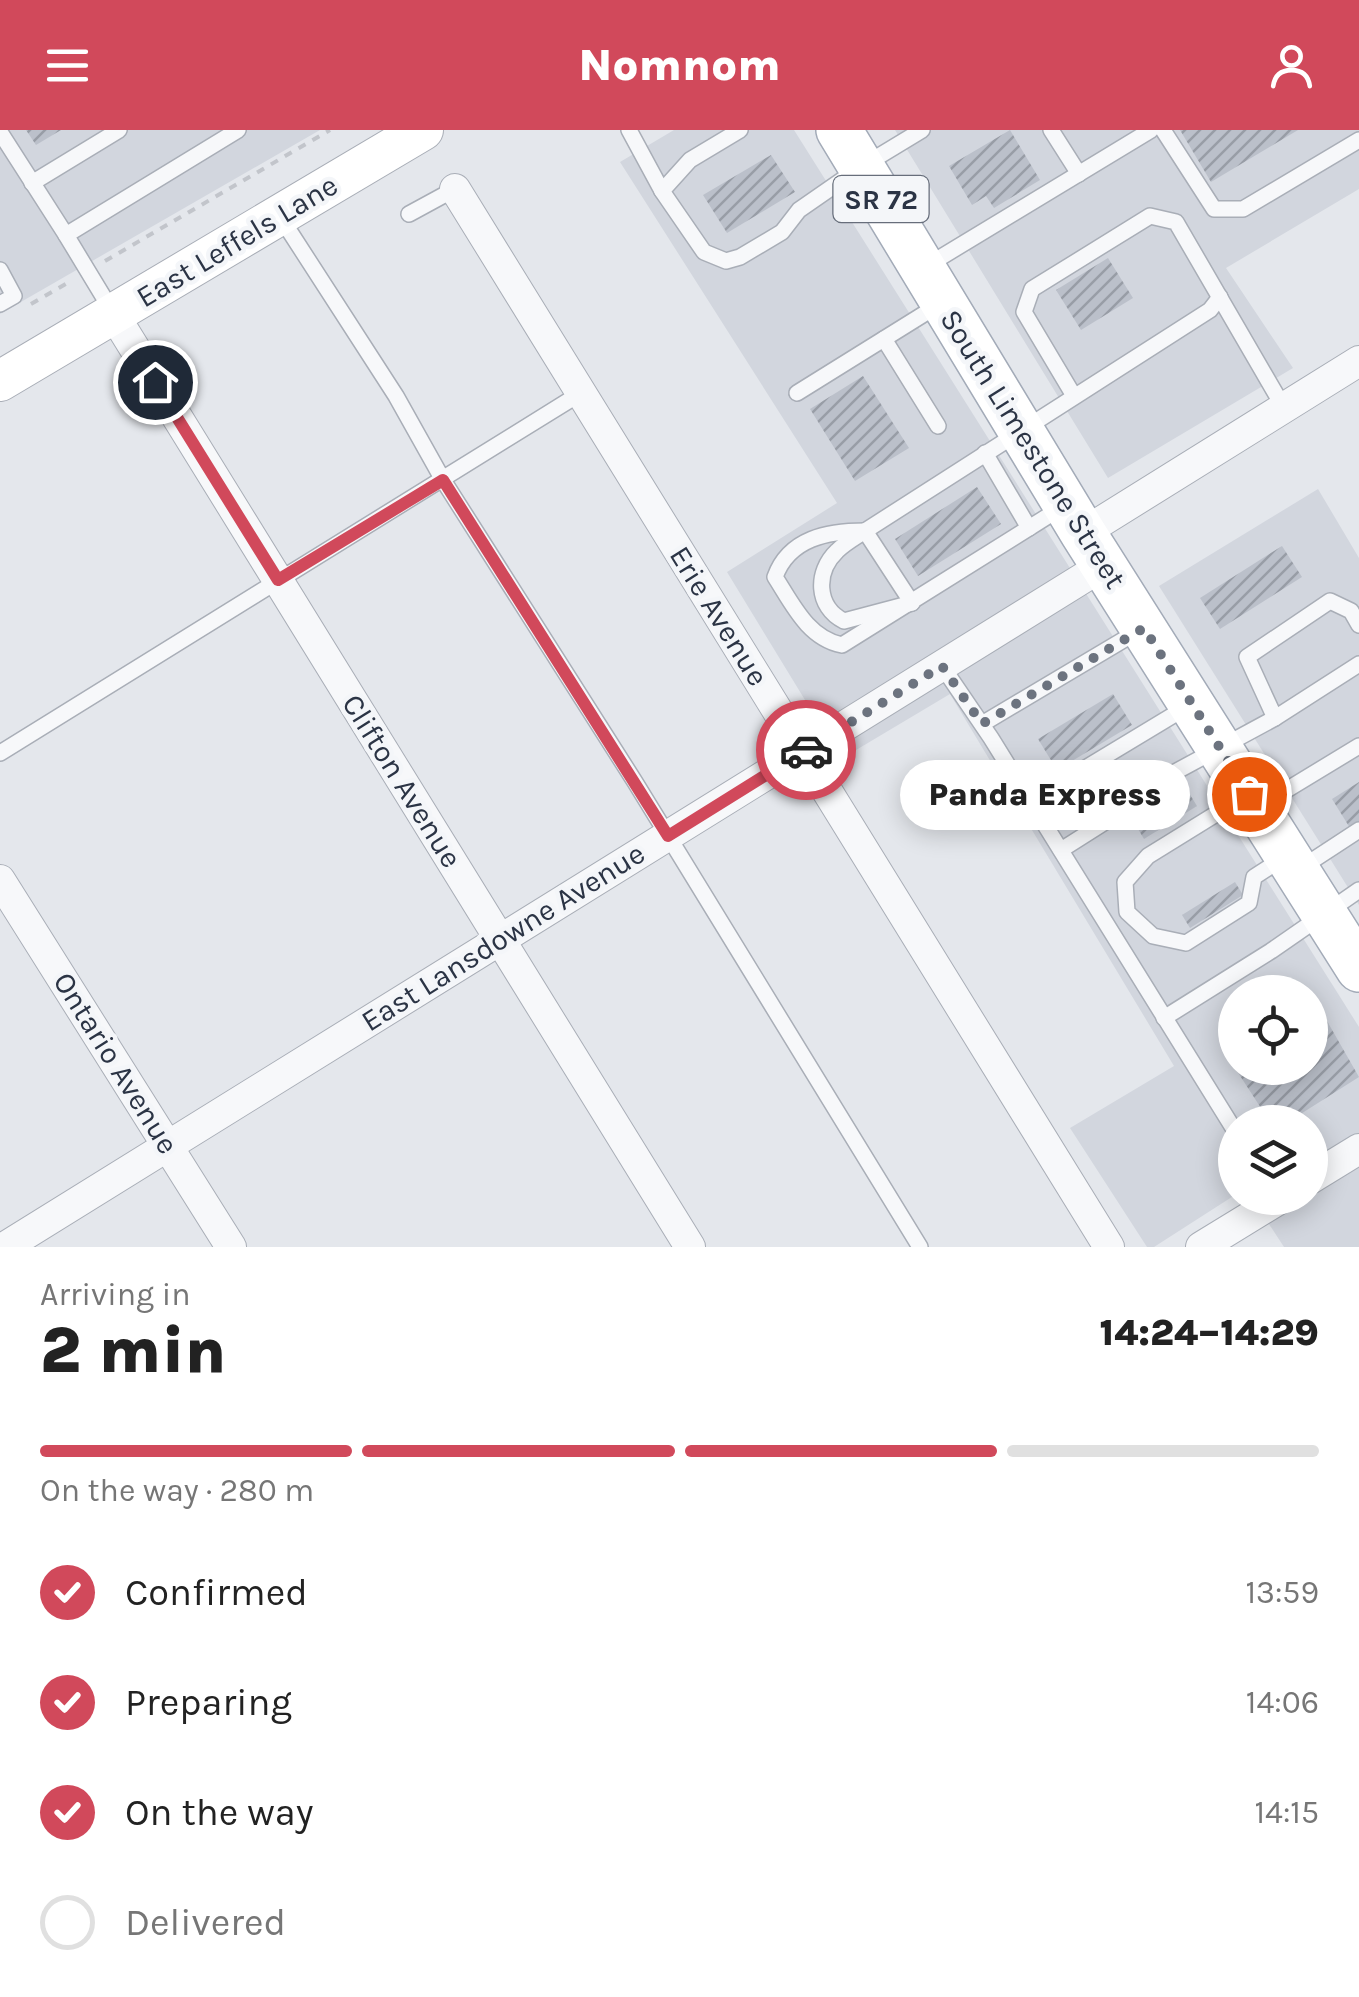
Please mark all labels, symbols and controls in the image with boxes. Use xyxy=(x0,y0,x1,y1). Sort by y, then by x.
icon: menu xyxy=(40,38,95,93)
icon: person xyxy=(1264,38,1319,93)
text: Nomnom xyxy=(578,39,781,91)
street label: East Leffels Lane xyxy=(130,167,344,315)
road number: SR 72 xyxy=(834,176,928,222)
street label: South Limestone Street xyxy=(932,303,1134,595)
pin xyxy=(113,340,198,425)
icon: home xyxy=(128,355,183,410)
street label: Erie Avenue xyxy=(662,540,776,692)
street label: Clifton Avenue xyxy=(334,688,470,874)
courier xyxy=(756,700,856,800)
icon: car xyxy=(779,723,834,778)
pin xyxy=(1207,752,1292,837)
callout: Panda Express xyxy=(899,759,1189,829)
icon: bag xyxy=(1222,767,1277,822)
text: Panda Express xyxy=(929,776,1161,813)
street label: East Lansdowne Avenue xyxy=(355,835,651,1039)
street label: Ontario Avenue xyxy=(46,966,186,1160)
map controls xyxy=(1218,975,1328,1215)
button: locate xyxy=(1218,975,1328,1085)
button: layers xyxy=(1218,1105,1328,1215)
text: Arriving in xyxy=(40,1276,191,1313)
text: 14:24–14:29 xyxy=(1100,1310,1319,1355)
text: 2 min xyxy=(40,1312,226,1388)
text: On the way · 280 m xyxy=(40,1472,314,1509)
icon: check xyxy=(40,1565,95,1620)
text: Confirmed xyxy=(125,1570,308,1615)
text: 13:59 xyxy=(1246,1574,1319,1611)
icon: check xyxy=(40,1675,95,1730)
text: Preparing xyxy=(125,1680,292,1725)
text: 14:06 xyxy=(1246,1684,1319,1721)
icon: check xyxy=(40,1785,95,1840)
text: On the way xyxy=(125,1790,313,1835)
text: 14:15 xyxy=(1255,1794,1319,1831)
text: Delivered xyxy=(125,1900,286,1945)

